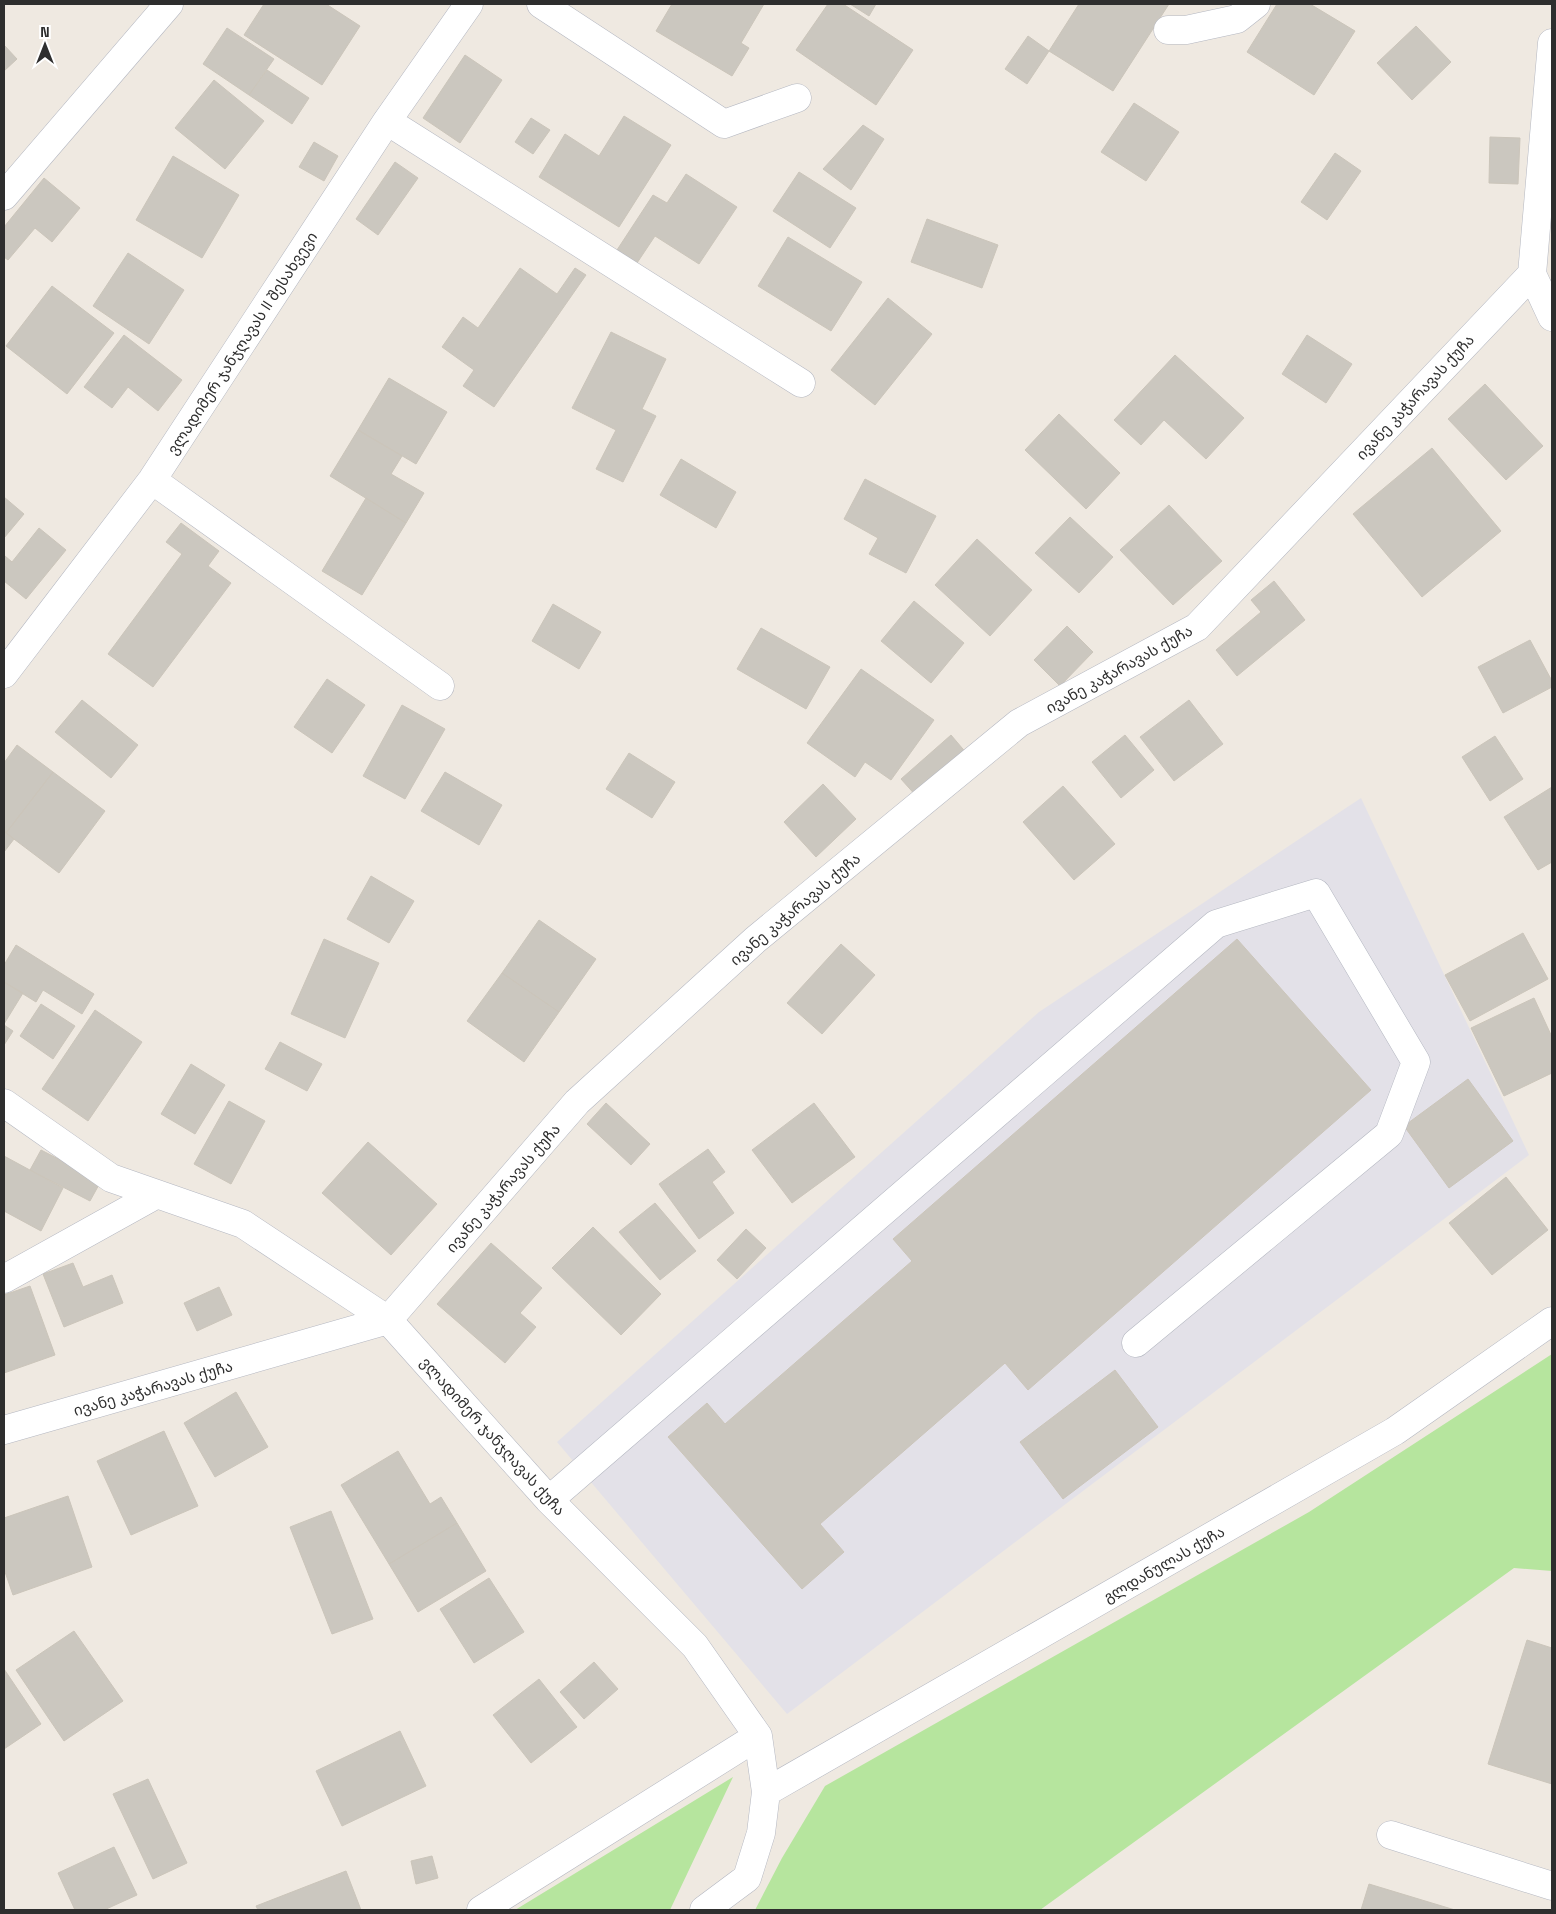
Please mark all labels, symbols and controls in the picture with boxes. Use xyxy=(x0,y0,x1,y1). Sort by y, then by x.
north arrow xyxy=(20,20,70,70)
text: N xyxy=(40,23,50,41)
street label: ვლადიმერ ჯანჯღავას II შესახვევი xyxy=(163,228,321,458)
street label: ივანე კაჭარავას ქუჩა xyxy=(1352,330,1478,464)
street label: ივანე კაჭარავას ქუჩა xyxy=(1042,621,1196,717)
street label: ივანე კაჭარავას ქუჩა xyxy=(726,849,864,969)
street label: ივანე კაჭარავას ქუჩა xyxy=(442,1120,564,1256)
street label: ვლადიმერ ჯანჯღავას ქუჩა xyxy=(417,1353,569,1519)
street label: ივანე კაჭარავას ქუჩა xyxy=(71,1356,235,1420)
street label: გლდანულას ქუჩა xyxy=(1100,1522,1228,1606)

